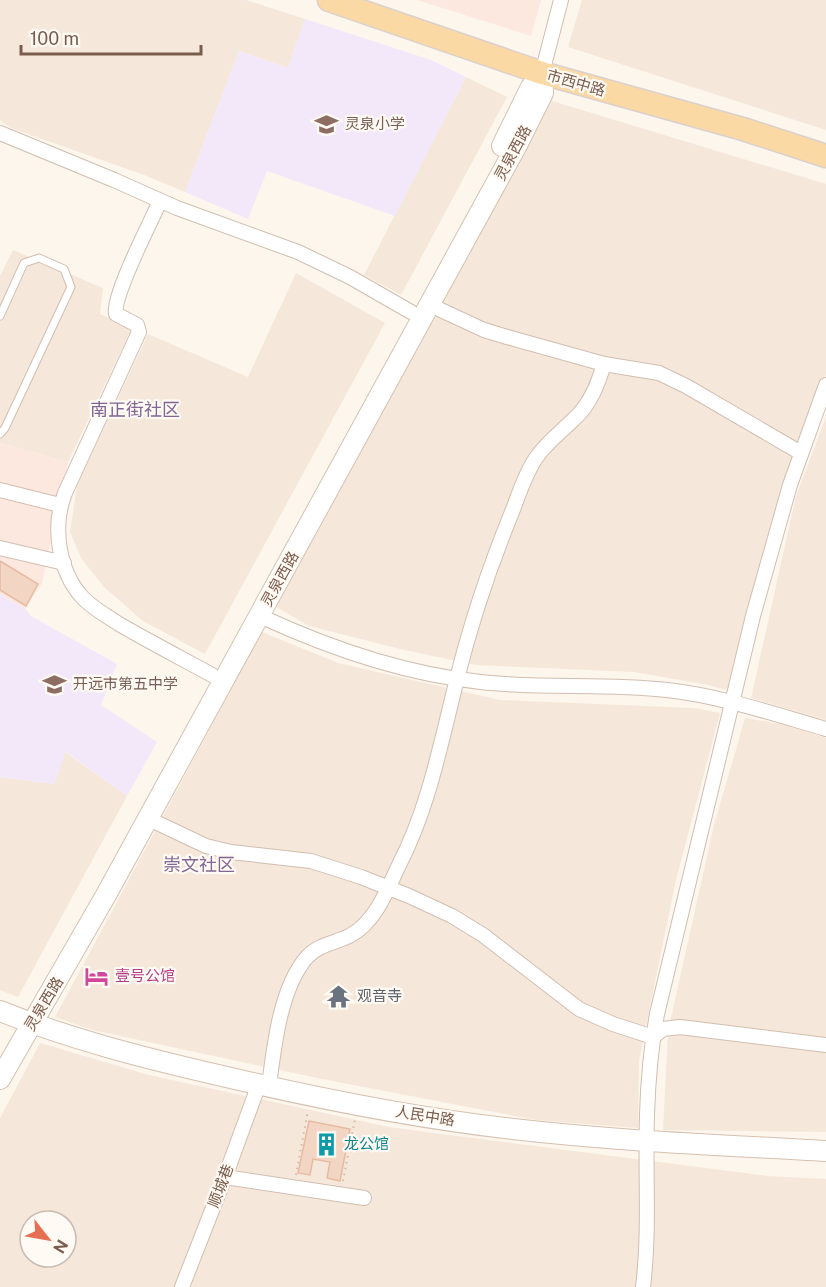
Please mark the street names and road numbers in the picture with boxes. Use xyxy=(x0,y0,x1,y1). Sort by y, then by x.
street label: 市西中路 xyxy=(545,66,607,99)
street label: 灵泉西路 xyxy=(491,122,534,183)
street label: 灵泉西路 xyxy=(258,548,302,609)
street label: 灵泉西路 xyxy=(21,974,66,1034)
street label: 人民中路 xyxy=(394,1102,456,1129)
street label: 顺城巷 xyxy=(205,1162,237,1210)

